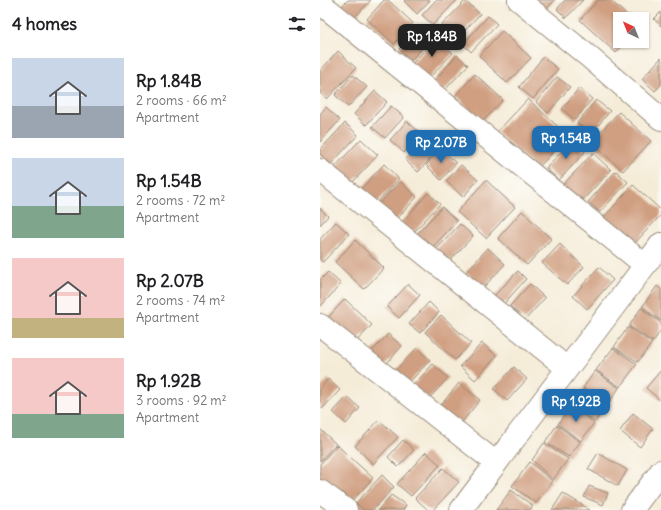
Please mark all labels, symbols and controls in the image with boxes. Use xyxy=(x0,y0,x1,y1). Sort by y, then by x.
north arrow xyxy=(613,12,649,48)
map controls xyxy=(613,12,649,48)
text: 4 homes xyxy=(12,13,77,35)
icon: filters xyxy=(286,13,308,35)
pin: Rp 1.84B xyxy=(391,24,473,58)
text: Rp 1.84B xyxy=(407,28,457,45)
text: Rp 1.84B xyxy=(136,70,202,92)
icon: home xyxy=(44,74,92,122)
text: 2 rooms · 66 m² xyxy=(136,92,227,109)
text: Apartment xyxy=(136,109,199,126)
pin: Rp 1.54B xyxy=(525,126,607,160)
pin: Rp 2.07B xyxy=(400,130,482,164)
text: Rp 1.54B xyxy=(541,130,591,147)
text: Rp 2.07B xyxy=(415,134,467,151)
text: Rp 1.54B xyxy=(136,170,202,192)
icon: home xyxy=(44,174,92,222)
text: 2 rooms · 72 m² xyxy=(136,192,225,209)
text: Apartment xyxy=(136,209,199,226)
text: Rp 2.07B xyxy=(136,270,204,292)
icon: home xyxy=(44,274,92,322)
text: 2 rooms · 74 m² xyxy=(136,292,225,309)
text: Apartment xyxy=(136,309,199,326)
text: Rp 1.92B xyxy=(136,370,201,392)
icon: home xyxy=(44,374,92,422)
pin: Rp 1.92B xyxy=(535,389,617,423)
text: 3 rooms · 92 m² xyxy=(136,392,227,409)
text: Rp 1.92B xyxy=(551,393,601,410)
text: Apartment xyxy=(136,409,199,426)

